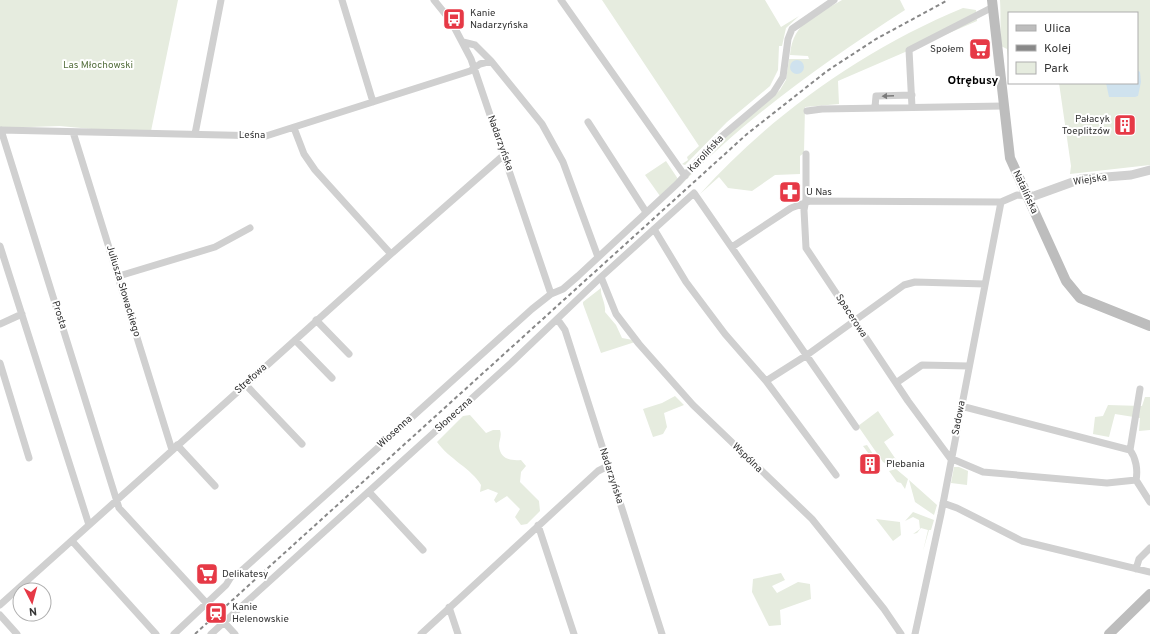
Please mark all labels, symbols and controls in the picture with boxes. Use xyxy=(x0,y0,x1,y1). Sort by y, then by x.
bus stop icon: Kanie Nadarzyńska xyxy=(441,6,467,32)
place label: Kanie Nadarzyńska xyxy=(470,7,528,32)
legend xyxy=(1008,12,1138,84)
text: Ulica xyxy=(1044,21,1071,37)
supermarket icon: Społem xyxy=(967,36,993,62)
text: Kolej xyxy=(1044,41,1071,57)
place label: Społem xyxy=(930,43,964,56)
park label: Las Młochowski xyxy=(63,59,133,72)
text: Park xyxy=(1044,61,1069,77)
district label: Otrębusy xyxy=(948,73,999,89)
one-way arrow xyxy=(881,93,894,99)
building icon: Pałacyk Toeplitzów xyxy=(1112,112,1138,138)
place label: Pałacyk Toeplitzów xyxy=(1062,113,1110,138)
street label: Nadarzyńska xyxy=(484,114,516,172)
street label: Leśna xyxy=(239,129,265,142)
street label: Karolińska xyxy=(685,132,727,176)
street label: Natalińska xyxy=(1009,168,1041,216)
street label: Wiejska xyxy=(1072,171,1108,189)
pharmacy icon: U Nas xyxy=(777,179,803,205)
place label: U Nas xyxy=(806,186,832,199)
street label: Juliusza Słowackiego xyxy=(103,244,143,339)
street label: Spacerowa xyxy=(832,292,870,340)
street label: Prosta xyxy=(48,299,70,331)
street label: Strefowa xyxy=(232,361,270,397)
street label: Słoneczna xyxy=(432,395,476,435)
street label: Sadowa xyxy=(949,400,969,436)
street label: Wiosenna xyxy=(375,413,415,451)
street label: Wspólna xyxy=(729,440,765,476)
street label: Nadarzyńska xyxy=(596,446,626,506)
building icon: Plebania xyxy=(857,451,883,477)
place label: Plebania xyxy=(886,458,925,471)
supermarket icon: Delikatesy xyxy=(194,561,220,587)
place label: Delikatesy xyxy=(222,568,268,581)
north arrow xyxy=(12,582,52,622)
station icon: Kanie Helenowskie xyxy=(203,600,229,626)
place label: Kanie Helenowskie xyxy=(232,601,289,626)
text: N xyxy=(28,604,38,618)

